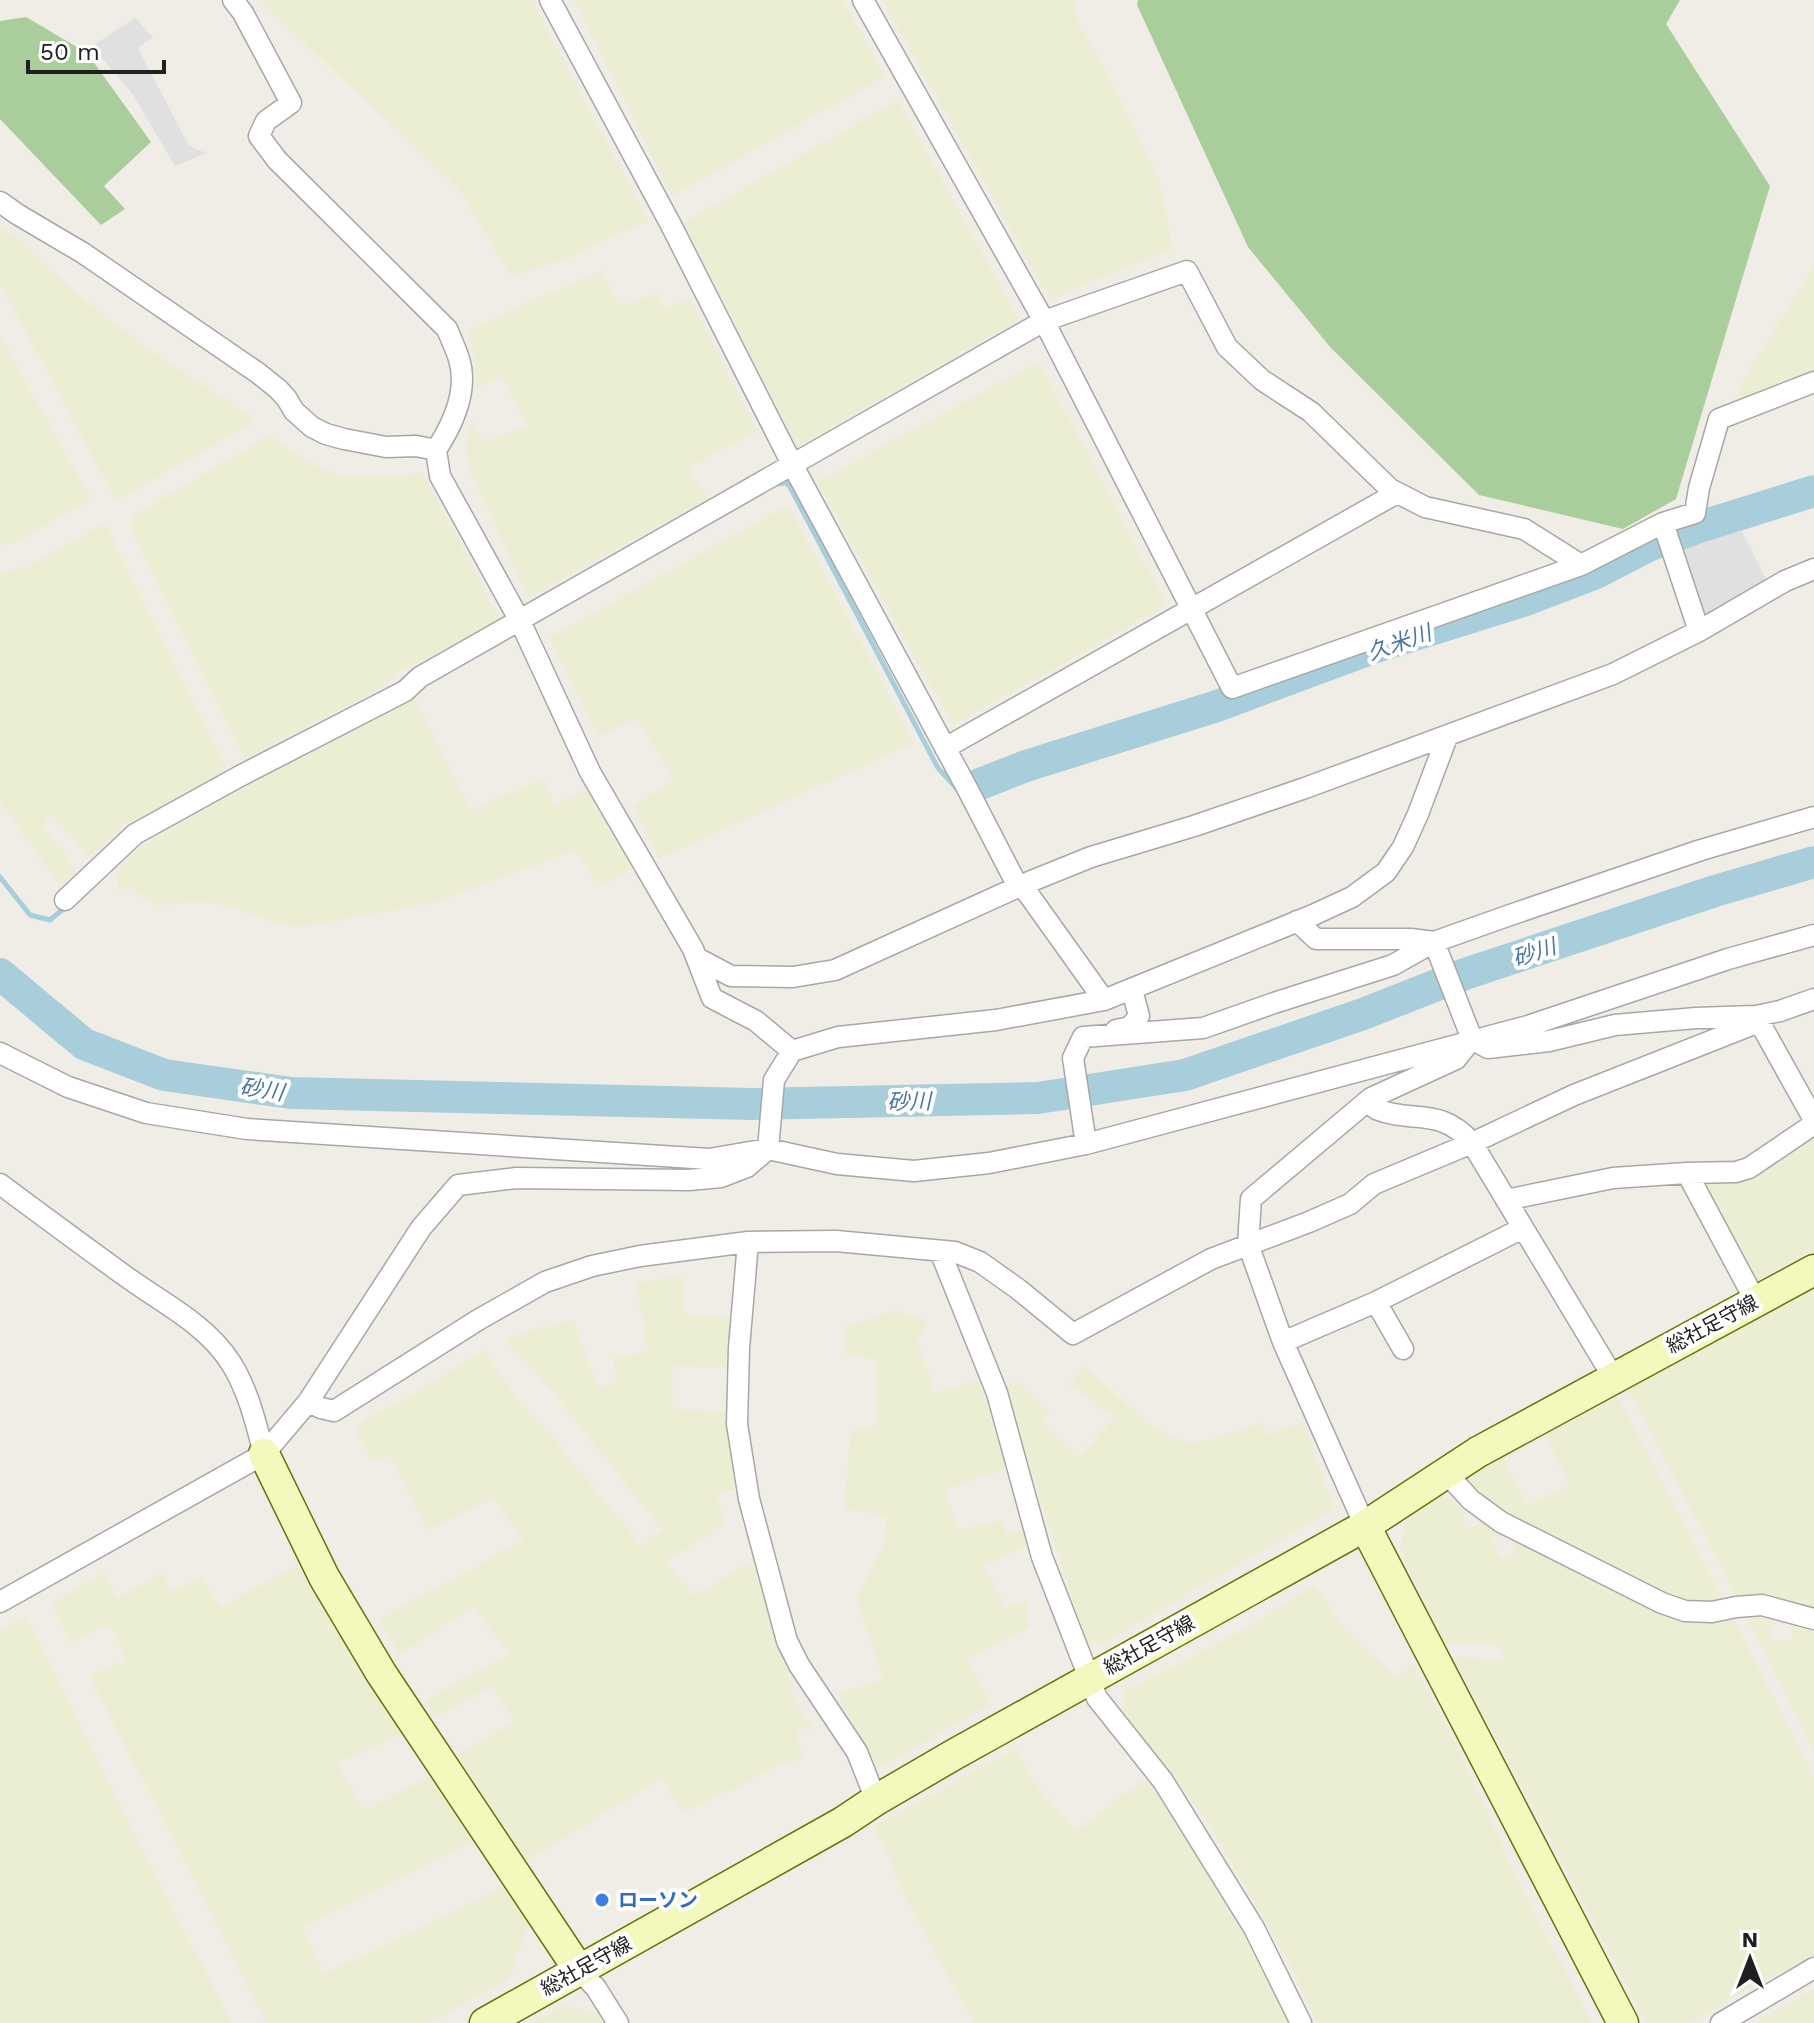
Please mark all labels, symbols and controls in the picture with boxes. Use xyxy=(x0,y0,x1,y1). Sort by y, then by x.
scale bar xyxy=(28,24,164,74)
text: 50 m xyxy=(40,38,100,66)
water label: 久米川 xyxy=(1364,619,1436,665)
water label: 砂川 xyxy=(1509,933,1561,971)
water label: 砂川 xyxy=(238,1074,287,1105)
water label: 砂川 xyxy=(887,1089,933,1114)
street label: 総社足守線 xyxy=(1662,1290,1762,1358)
street label: 総社足守線 xyxy=(1099,1610,1199,1680)
place label: ローソン xyxy=(618,1888,698,1912)
marker: ローソン xyxy=(593,1891,611,1909)
north arrow xyxy=(1710,1919,1790,1999)
text: N xyxy=(1742,1927,1758,1952)
street label: 総社足守線 xyxy=(536,1931,636,2001)

